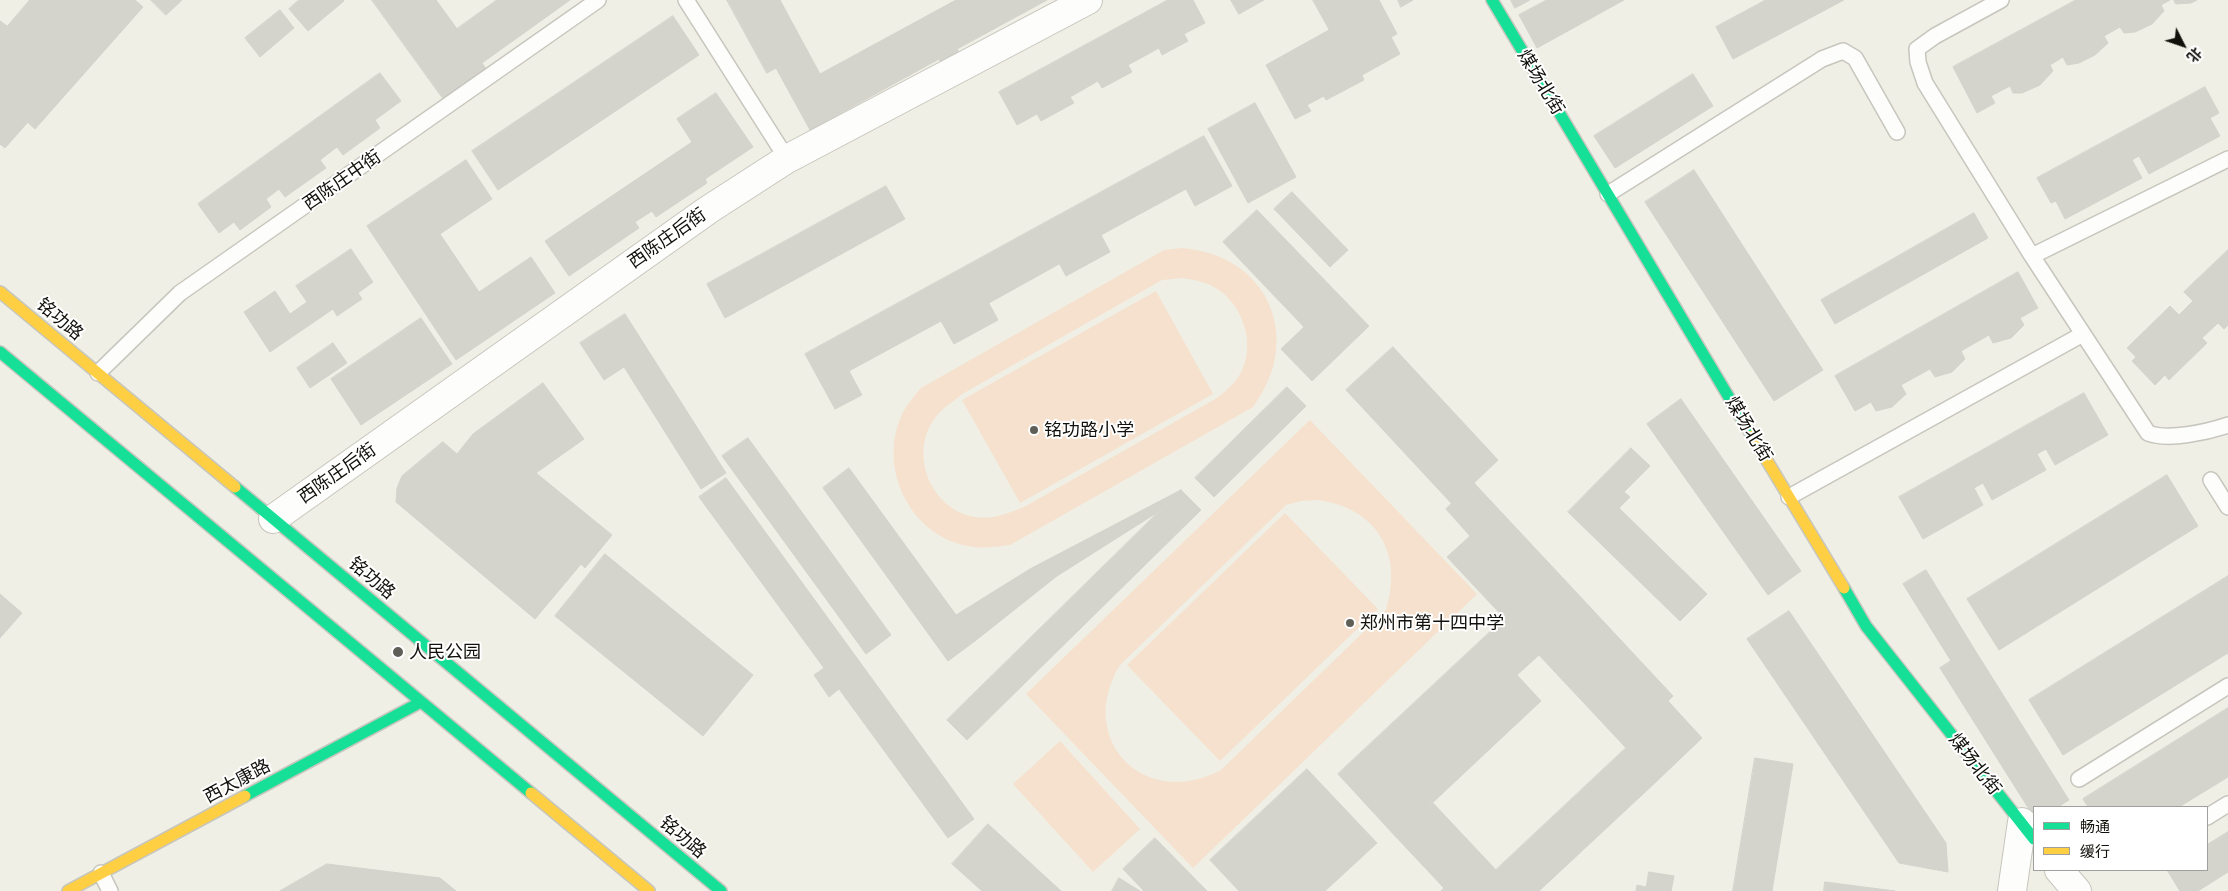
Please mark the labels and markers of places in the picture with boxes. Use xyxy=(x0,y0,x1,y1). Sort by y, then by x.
place label: 铭功路小学 xyxy=(1044,419,1134,441)
marker: 铭功路小学 xyxy=(1028,424,1040,436)
place label: 郑州市第十四中学 xyxy=(1360,612,1504,634)
marker: 郑州市第十四中学 xyxy=(1344,617,1356,629)
place label: 人民公园 xyxy=(409,641,481,663)
marker: 人民公园 xyxy=(391,645,405,659)

